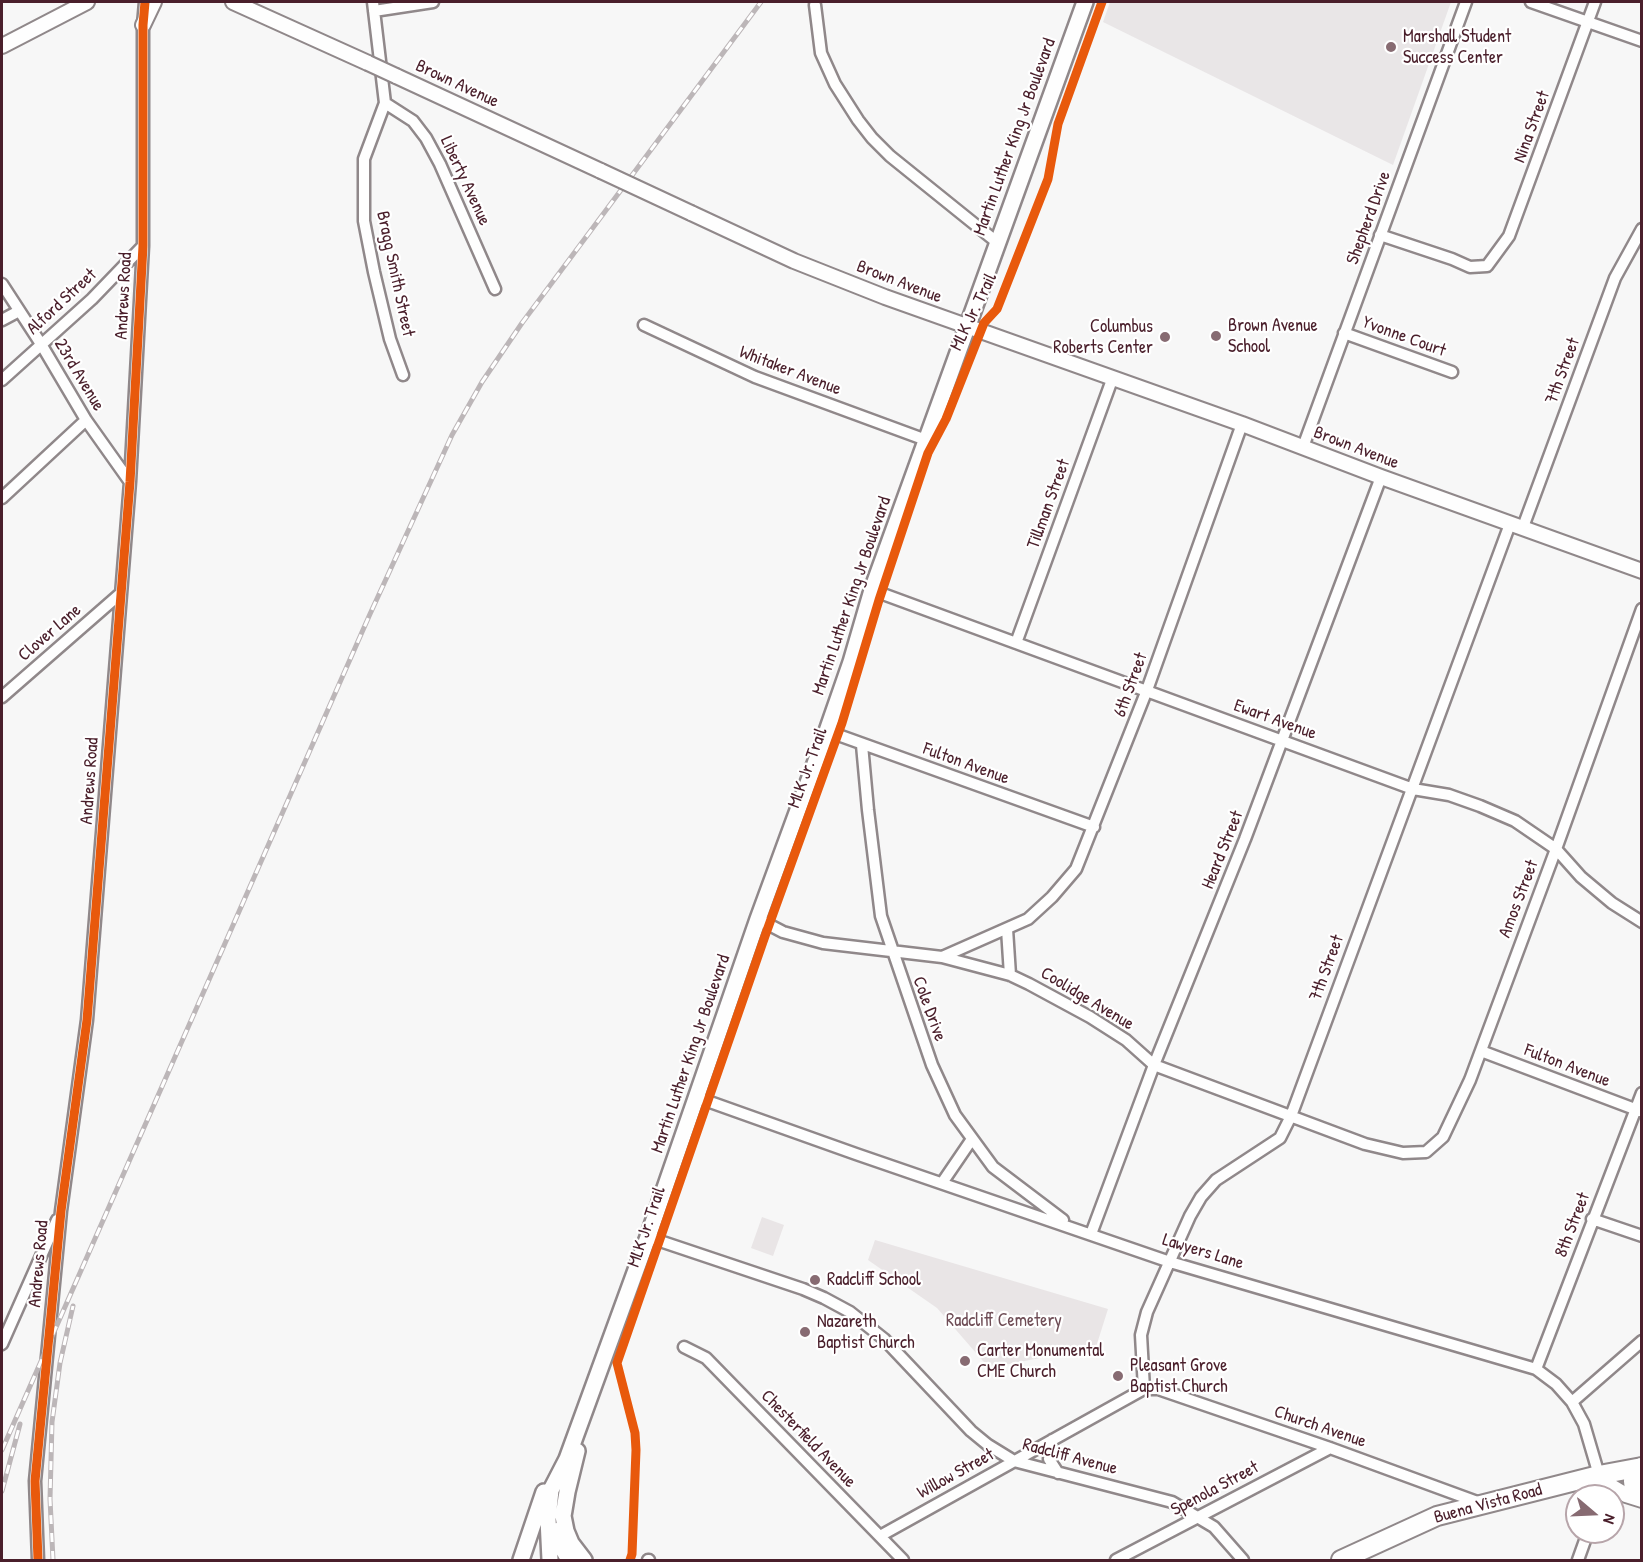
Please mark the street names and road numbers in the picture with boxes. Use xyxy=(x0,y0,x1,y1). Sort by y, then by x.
street label: Martin Luther King Jr Boulevard xyxy=(969,35,1061,239)
street label: Brown Avenue xyxy=(412,55,502,113)
street label: Nina Street xyxy=(1509,88,1555,166)
street label: Liberty Avenue xyxy=(435,133,495,229)
street label: Shepherd Drive xyxy=(1342,169,1396,267)
street label: Bragg Smith Street xyxy=(371,209,419,339)
street label: Andrews Road xyxy=(111,252,137,340)
street label: Brown Avenue xyxy=(853,256,945,308)
street label: Alford Street xyxy=(23,264,101,340)
street label: MLK Jr. Trail xyxy=(946,270,1002,354)
street label: Yvonne Court xyxy=(1359,312,1449,362)
street label: 23rd Avenue xyxy=(49,335,109,415)
street label: 7th Street xyxy=(1541,335,1585,407)
street label: Whitaker Avenue xyxy=(736,342,844,400)
street label: Brown Avenue xyxy=(1310,422,1402,474)
street label: Tillman Street xyxy=(1023,456,1075,552)
street label: Martin Luther King Jr Boulevard xyxy=(808,494,896,698)
street label: Clover Lane xyxy=(14,600,86,666)
street label: 6th Street xyxy=(1109,650,1153,720)
street label: Ewart Avenue xyxy=(1231,695,1319,745)
street label: MLK Jr. Trail xyxy=(784,725,832,811)
street label: Andrews Road xyxy=(76,737,104,825)
street label: Fulton Avenue xyxy=(920,738,1012,790)
street label: Heard Street xyxy=(1198,808,1248,892)
street label: Amos Street xyxy=(1494,857,1544,941)
street label: 7th Street xyxy=(1305,932,1349,1004)
street label: Martin Luther King Jr Boulevard xyxy=(647,952,735,1156)
street label: Coolidge Avenue xyxy=(1036,963,1138,1035)
street label: Cole Drive xyxy=(907,974,951,1044)
street label: Fulton Avenue xyxy=(1521,1040,1613,1092)
street label: MLK Jr. Trail xyxy=(623,1184,671,1270)
street label: 8th Street xyxy=(1551,1190,1595,1260)
street label: Andrews Road xyxy=(24,1220,54,1308)
street label: Lawyers Lane xyxy=(1160,1229,1246,1275)
street label: Chesterfield Avenue xyxy=(756,1386,860,1492)
street label: Church Avenue xyxy=(1271,1401,1369,1453)
street label: Radcliff Avenue xyxy=(1020,1434,1120,1480)
street label: Willow Street xyxy=(914,1444,998,1504)
street label: Spenola Street xyxy=(1167,1457,1263,1521)
street label: Buena Vista Road xyxy=(1432,1479,1544,1529)

